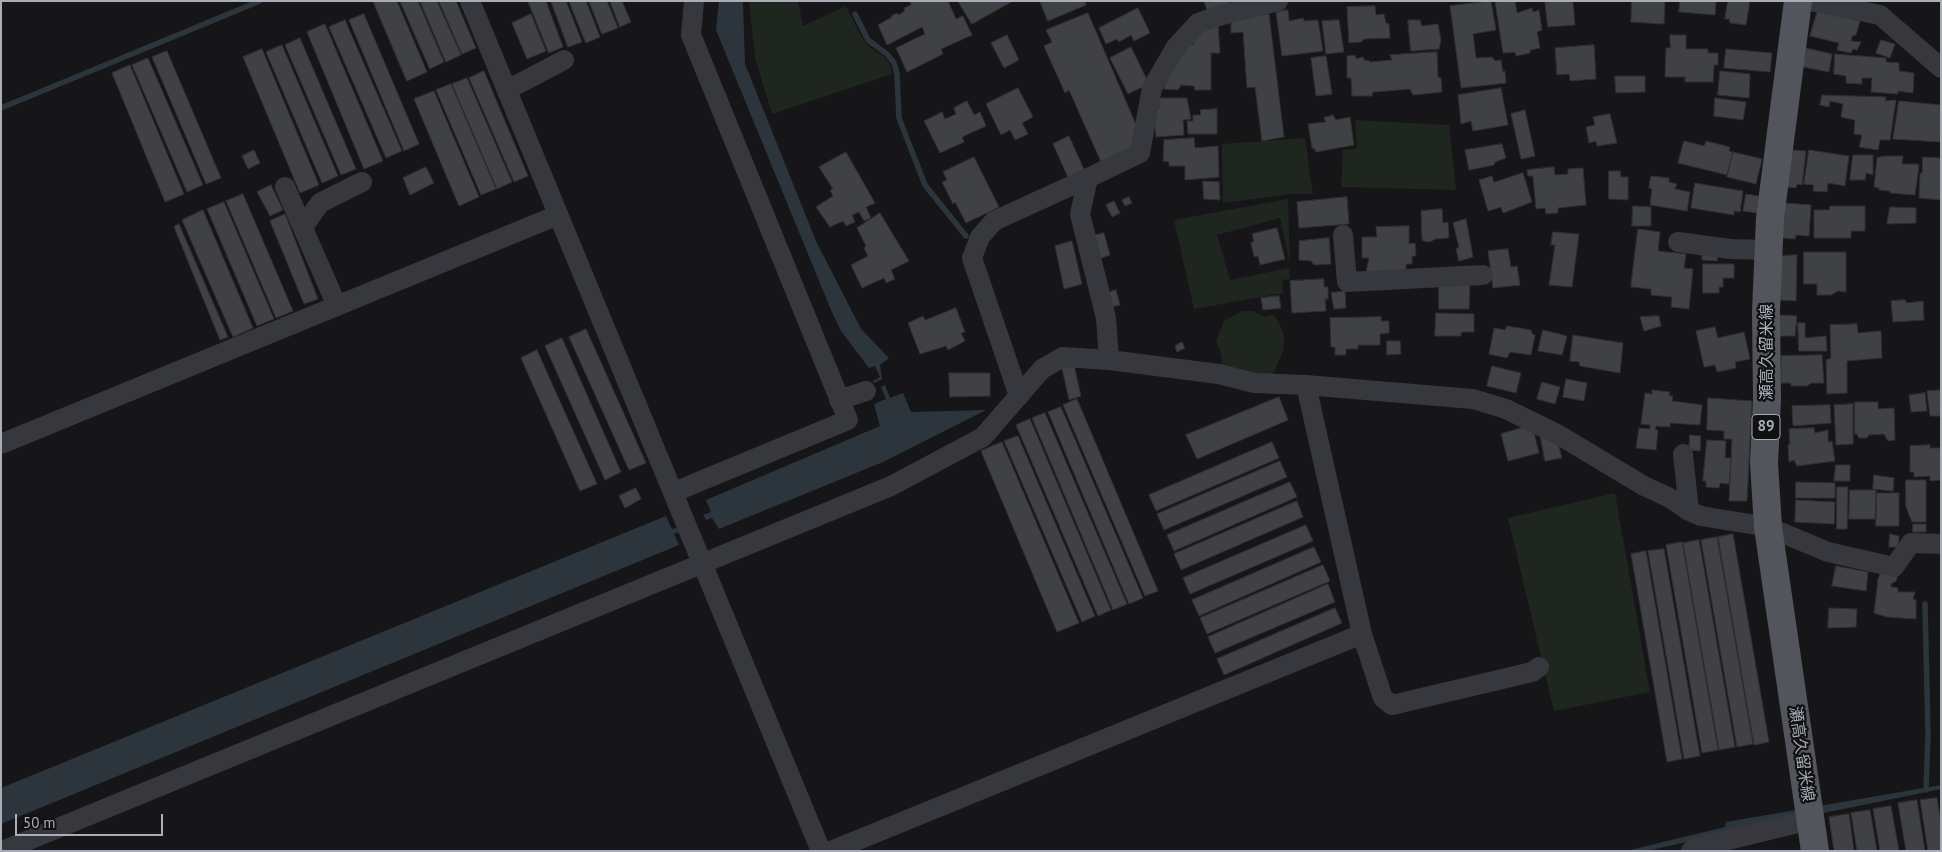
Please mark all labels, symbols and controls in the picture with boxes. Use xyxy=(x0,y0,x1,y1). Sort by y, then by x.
street label: 瀬高久留米線 xyxy=(1757,304,1777,400)
road number: 89 xyxy=(1752,414,1780,440)
street label: 瀬高久留米線 xyxy=(1785,705,1817,803)
scale bar xyxy=(18,804,165,836)
text: 50 m xyxy=(23,813,56,832)

